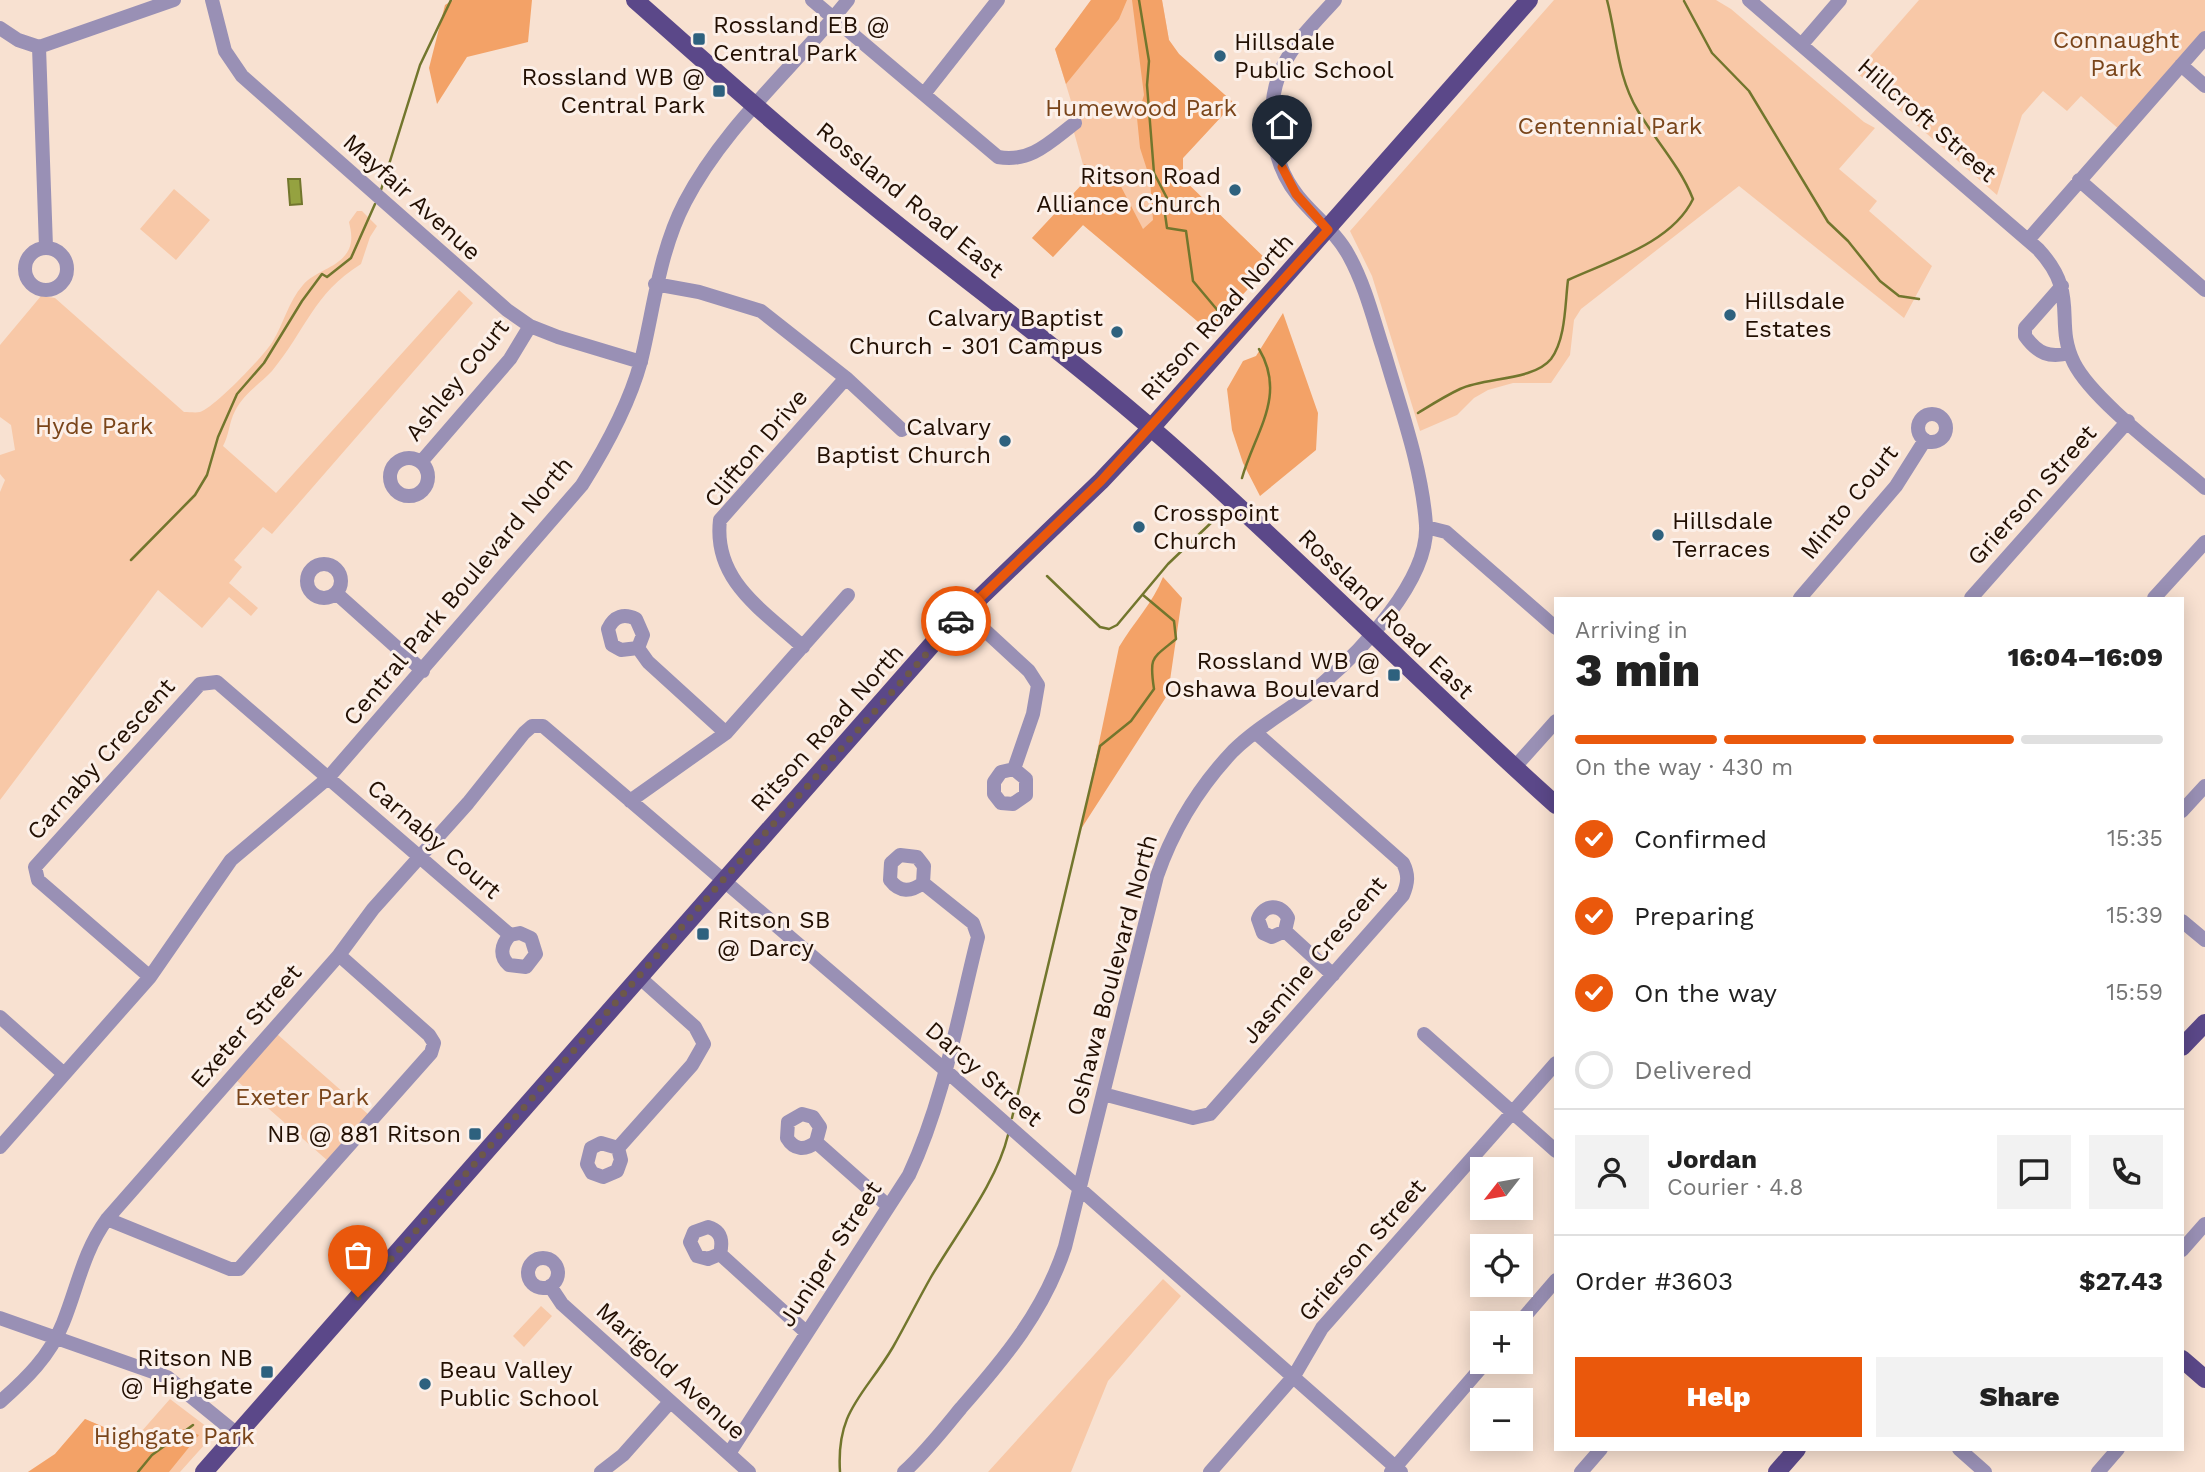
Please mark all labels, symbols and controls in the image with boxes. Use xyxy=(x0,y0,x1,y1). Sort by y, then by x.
place label: Rossland EB @ Central Park xyxy=(713,11,889,67)
park label: Connaught Park xyxy=(2053,26,2179,82)
place label: Hillsdale Public School xyxy=(1234,28,1394,84)
marker: Rossland EB @ Central Park xyxy=(691,31,707,47)
marker: Hillsdale Public School xyxy=(1212,48,1228,64)
street label: Hillcroft Street xyxy=(1852,52,2002,188)
place label: Rossland WB @ Central Park xyxy=(521,63,705,119)
marker: Rossland WB @ Central Park xyxy=(711,83,727,99)
park label: Humewood Park xyxy=(1045,94,1237,122)
pin xyxy=(1252,95,1312,167)
icon: home xyxy=(1263,106,1301,144)
park label: Centennial Park xyxy=(1518,112,1703,140)
street label: Rossland Road East xyxy=(811,116,1009,284)
street label: Mayfair Avenue xyxy=(337,128,487,266)
place label: Ritson Road Alliance Church xyxy=(1036,162,1221,218)
marker: Ritson Road Alliance Church xyxy=(1227,182,1243,198)
street label: Ritson Road North xyxy=(1135,228,1299,406)
place label: Hillsdale Estates xyxy=(1744,287,1845,343)
place label: Calvary Baptist Church - 301 Campus xyxy=(849,304,1103,360)
marker: Hillsdale Estates xyxy=(1722,307,1738,323)
street label: Ashley Court xyxy=(399,313,515,447)
marker: Calvary Baptist Church - 301 Campus xyxy=(1109,324,1125,340)
street label: Clifton Drive xyxy=(698,383,814,513)
park label: Hyde Park xyxy=(35,412,154,440)
place label: Calvary Baptist Church xyxy=(816,413,992,469)
street label: Grierson Street xyxy=(1962,419,2102,571)
marker: Calvary Baptist Church xyxy=(997,433,1013,449)
street label: Minto Court xyxy=(1794,439,1904,565)
street label: Central Park Boulevard North xyxy=(337,451,579,731)
place label: Crosspoint Church xyxy=(1153,499,1279,555)
place label: Hillsdale Terraces xyxy=(1672,507,1773,563)
marker: Crosspoint Church xyxy=(1131,519,1147,535)
street label: Rossland Road East xyxy=(1293,523,1479,705)
marker: Hillsdale Terraces xyxy=(1650,527,1666,543)
courier xyxy=(921,586,991,656)
icon: car xyxy=(937,602,975,640)
text: Arriving in xyxy=(1575,617,1688,644)
street label: Ritson Road North xyxy=(745,639,909,817)
text: 16:04–16:09 xyxy=(2008,642,2163,672)
text: 3 min xyxy=(1575,643,1700,697)
place label: Rossland WB @ Oshawa Boulevard xyxy=(1164,647,1380,703)
marker: Rossland WB @ Oshawa Boulevard xyxy=(1386,667,1402,683)
street label: Carnaby Crescent xyxy=(21,673,181,845)
text: On the way · 430 m xyxy=(1575,754,1793,781)
street label: Carnaby Court xyxy=(362,773,506,905)
icon: check xyxy=(1575,820,1613,858)
text: Confirmed xyxy=(1634,824,1767,854)
text: 15:35 xyxy=(2107,825,2163,852)
street label: Oshawa Boulevard North xyxy=(1061,831,1163,1119)
street label: Jasmine Crescent xyxy=(1236,871,1392,1049)
icon: check xyxy=(1575,897,1613,935)
text: Preparing xyxy=(1634,901,1754,931)
text: 15:39 xyxy=(2106,902,2163,929)
place label: Ritson SB @ Darcy xyxy=(717,906,830,962)
marker: Ritson SB @ Darcy xyxy=(695,926,711,942)
street label: Exeter Street xyxy=(185,958,307,1094)
icon: check xyxy=(1575,974,1613,1012)
text: On the way xyxy=(1634,978,1777,1008)
text: 15:59 xyxy=(2106,979,2163,1006)
street label: Darcy Street xyxy=(920,1016,1048,1132)
text: Delivered xyxy=(1634,1055,1753,1085)
park label: Exeter Park xyxy=(235,1083,369,1111)
place label: NB @ 881 Ritson xyxy=(267,1120,461,1148)
marker: NB @ 881 Ritson xyxy=(467,1126,483,1142)
button: person xyxy=(1575,1135,1649,1209)
button: chat xyxy=(1997,1135,2071,1209)
button: phone xyxy=(2089,1135,2163,1209)
text: Jordan xyxy=(1667,1144,1757,1174)
north arrow xyxy=(1470,1157,1533,1220)
map controls xyxy=(1470,1157,1533,1451)
street label: Grierson Street xyxy=(1293,1173,1431,1327)
text: Courier · 4.8 xyxy=(1667,1174,1803,1201)
street label: Juniper Street xyxy=(773,1176,887,1332)
pin xyxy=(328,1225,388,1297)
button: locate xyxy=(1470,1234,1533,1297)
icon: bag xyxy=(339,1236,377,1274)
text: Order #3603 xyxy=(1575,1266,1733,1296)
text: $27.43 xyxy=(2079,1266,2163,1296)
street label: Marigold Avenue xyxy=(590,1296,752,1446)
button: + xyxy=(1470,1311,1533,1374)
place label: Ritson NB @ Highgate xyxy=(120,1344,253,1400)
place label: Beau Valley Public School xyxy=(439,1356,599,1412)
button: Help xyxy=(1575,1357,1862,1437)
button: Share xyxy=(1876,1357,2163,1437)
marker: Ritson NB @ Highgate xyxy=(259,1364,275,1380)
marker: Beau Valley Public School xyxy=(417,1376,433,1392)
button: − xyxy=(1470,1388,1533,1451)
park label: Highgate Park xyxy=(93,1422,255,1450)

